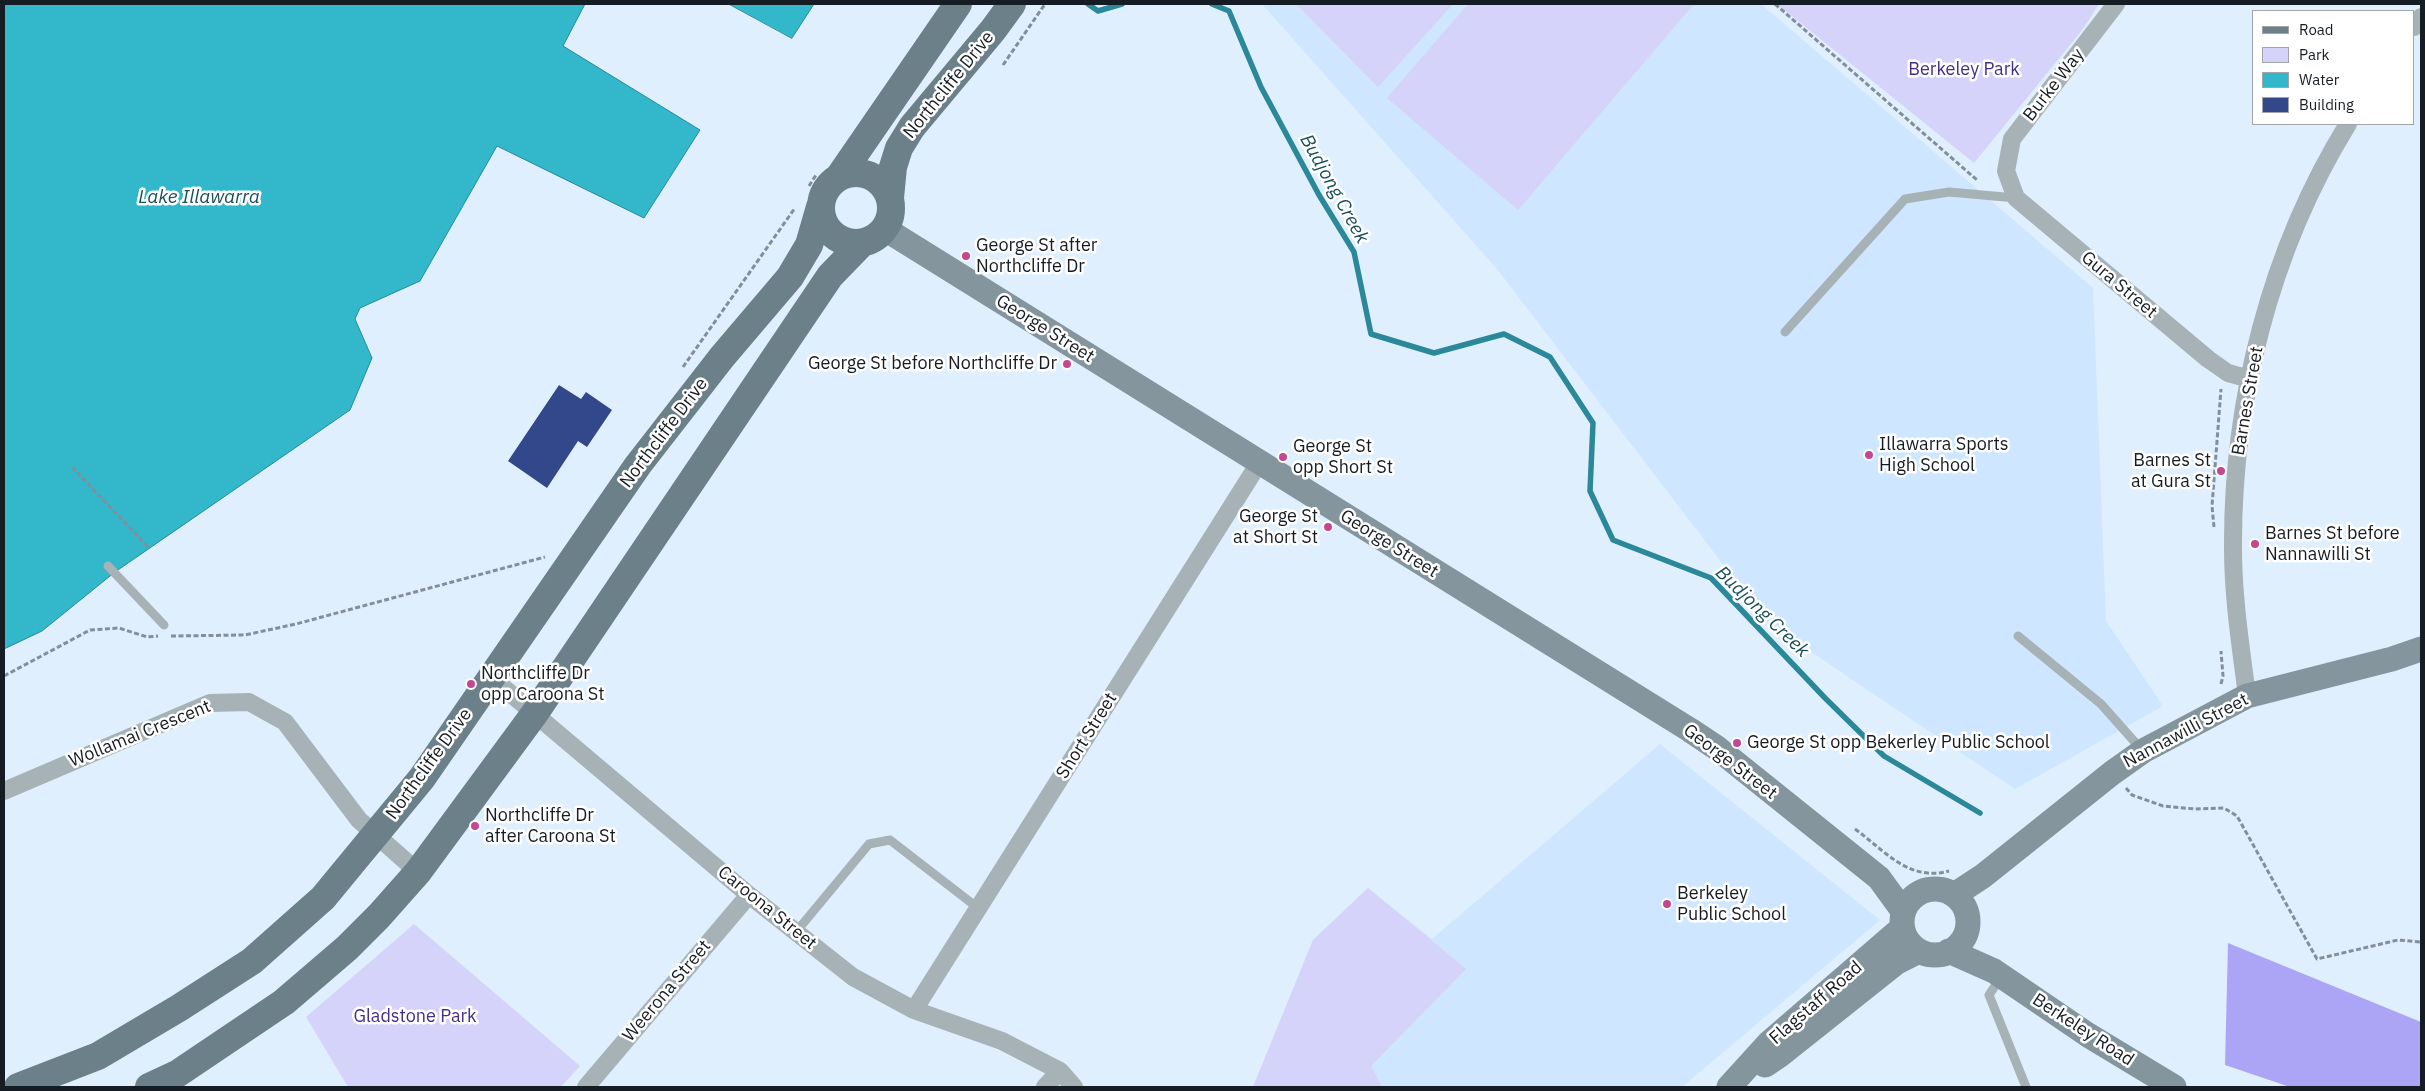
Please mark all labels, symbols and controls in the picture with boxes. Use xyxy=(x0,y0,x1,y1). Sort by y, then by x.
legend xyxy=(2252,10,2415,125)
text: Road xyxy=(2299,20,2334,39)
street label: Northcliffe Drive xyxy=(899,27,999,143)
street label: Burke Way xyxy=(2019,44,2089,126)
text: Park xyxy=(2299,45,2329,64)
park label: Berkeley Park xyxy=(1908,59,2020,81)
text: Water xyxy=(2299,70,2339,89)
text: Building xyxy=(2299,95,2354,114)
water label: Budjong Creek xyxy=(1295,130,1373,248)
water label: Lake Illawarra xyxy=(138,187,260,209)
place label: George St after Northcliffe Dr xyxy=(976,235,1097,278)
street label: Gura Street xyxy=(2077,247,2161,323)
marker: George St after Northcliffe Dr xyxy=(960,250,972,262)
street label: George Street xyxy=(992,290,1098,368)
street label: Barnes Street xyxy=(2228,345,2268,457)
place label: George St before Northcliffe Dr xyxy=(808,353,1057,375)
marker: George St before Northcliffe Dr xyxy=(1061,358,1073,370)
street label: Northcliffe Drive xyxy=(616,374,712,492)
place label: Illawarra Sports High School xyxy=(1879,434,2008,476)
place label: George St opp Short St xyxy=(1293,436,1393,478)
marker: Illawarra Sports High School xyxy=(1863,449,1875,461)
place label: Barnes St at Gura St xyxy=(2131,450,2211,492)
marker: George St opp Short St xyxy=(1277,451,1289,463)
marker: Barnes St at Gura St xyxy=(2215,465,2227,477)
street label: George Street xyxy=(1336,505,1442,583)
place label: George St at Short St xyxy=(1233,506,1318,548)
marker: George St at Short St xyxy=(1322,521,1334,533)
place label: Barnes St before Nannawilli St xyxy=(2265,523,2400,566)
marker: Barnes St before Nannawilli St xyxy=(2249,538,2261,550)
water label: Budjong Creek xyxy=(1710,562,1814,662)
place label: Northcliffe Dr opp Caroona St xyxy=(481,663,605,706)
marker: Northcliffe Dr opp Caroona St xyxy=(465,678,477,690)
street label: Short Street xyxy=(1052,689,1122,783)
street label: Nannawilli Street xyxy=(2120,689,2252,773)
street label: Wollamai Crescent xyxy=(66,696,214,772)
street label: Northcliffe Drive xyxy=(381,704,477,824)
street label: George Street xyxy=(1679,720,1781,804)
place label: George St opp Bekerley Public School xyxy=(1747,732,2050,754)
marker: George St opp Bekerley Public School xyxy=(1731,737,1743,749)
place label: Northcliffe Dr after Caroona St xyxy=(485,805,616,848)
marker: Northcliffe Dr after Caroona St xyxy=(469,820,481,832)
street label: Caroona Street xyxy=(713,862,821,954)
place label: Berkeley Public School xyxy=(1677,883,1786,926)
marker: Berkeley Public School xyxy=(1661,898,1673,910)
street label: Weerona Street xyxy=(618,936,716,1046)
street label: Flagstaff Road xyxy=(1765,957,1867,1049)
street label: Berkeley Road xyxy=(2028,989,2138,1071)
park label: Gladstone Park xyxy=(353,1006,477,1028)

